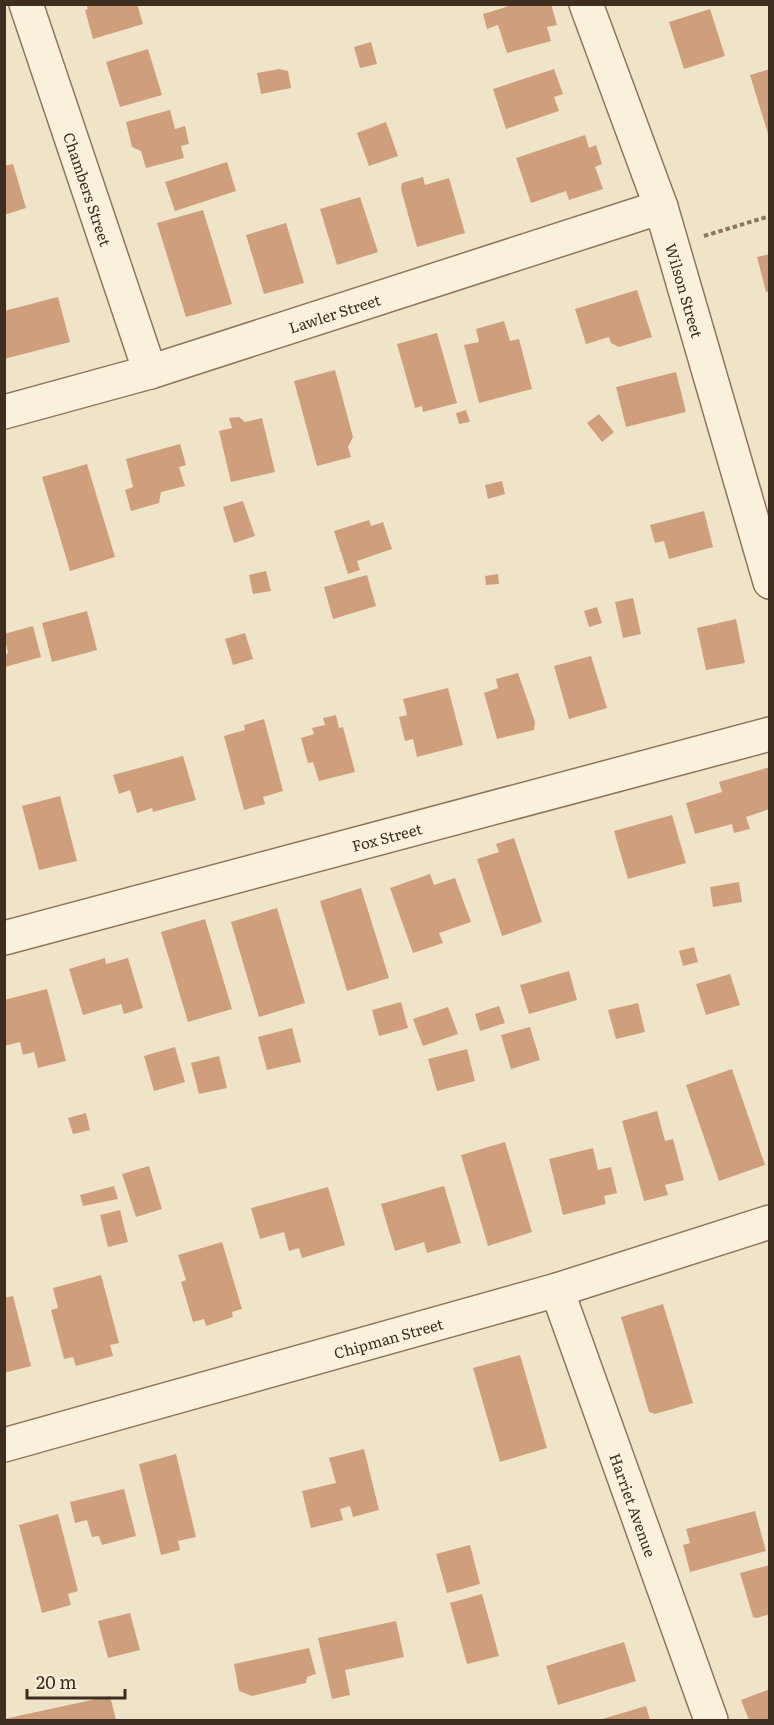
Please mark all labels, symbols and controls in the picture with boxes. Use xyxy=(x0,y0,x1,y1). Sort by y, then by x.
street label: Chambers Street xyxy=(58,129,118,249)
street label: Wilson Street xyxy=(661,240,710,340)
street label: Lawler Street xyxy=(285,287,383,338)
street label: Fox Street xyxy=(349,816,424,856)
street label: Chipman Street xyxy=(331,1311,446,1364)
street label: Harriet Avenue xyxy=(605,1449,663,1560)
scale bar xyxy=(27,1662,124,1700)
text: 20 m xyxy=(36,1668,77,1695)

